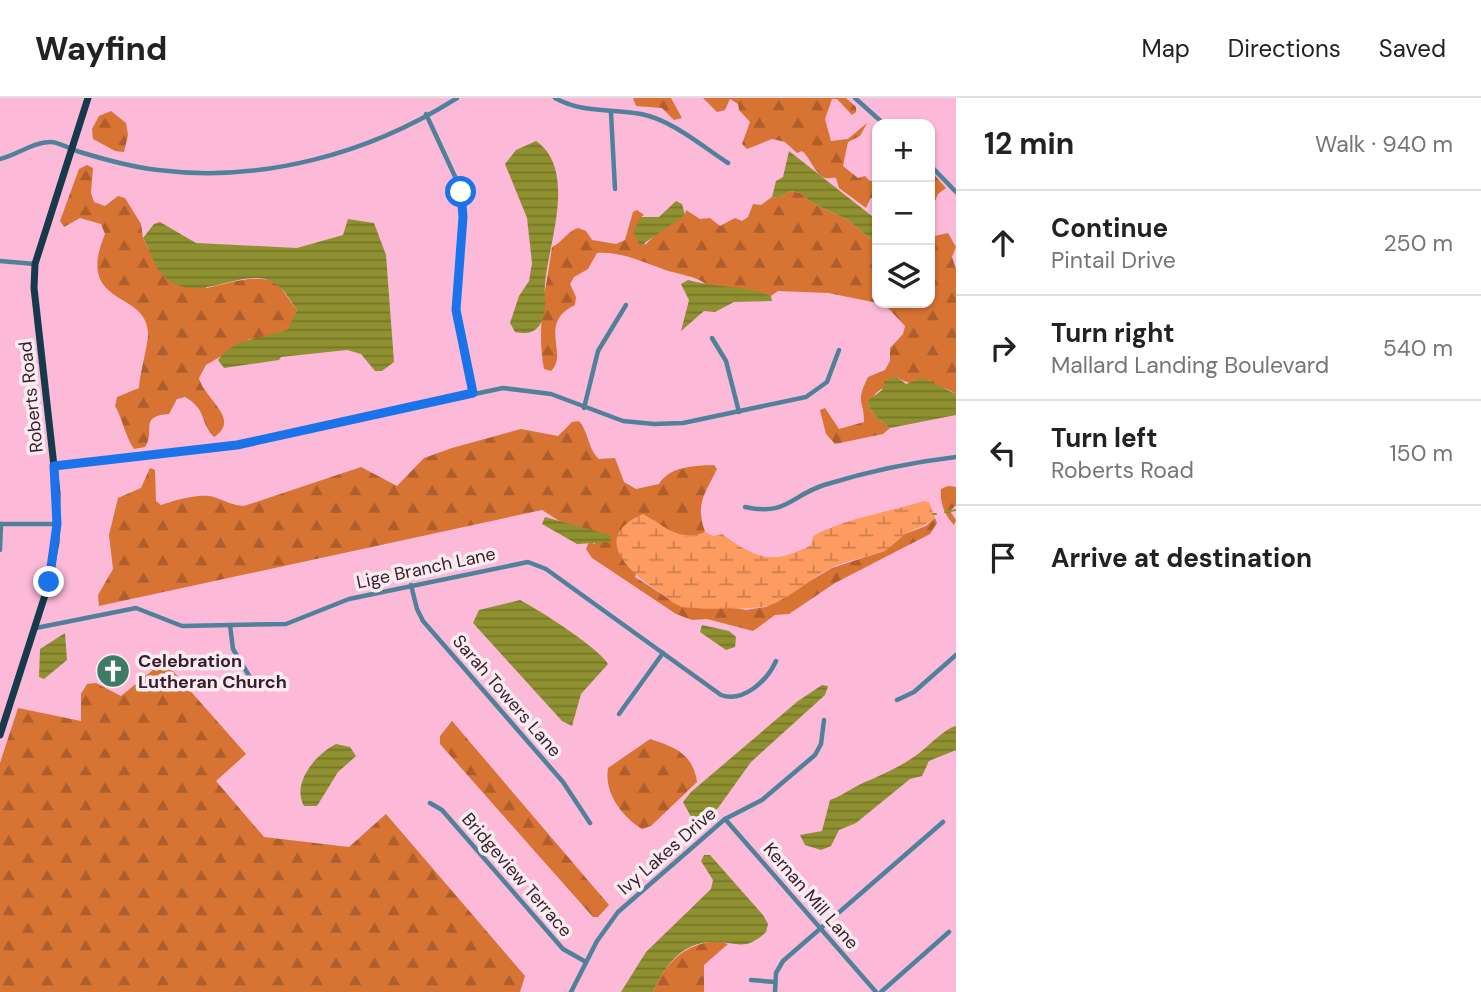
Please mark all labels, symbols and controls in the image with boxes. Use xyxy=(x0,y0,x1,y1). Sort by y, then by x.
text: Wayfind xyxy=(35,27,167,70)
text: Map xyxy=(1142,33,1190,64)
text: Directions xyxy=(1228,33,1341,64)
text: Saved xyxy=(1379,33,1446,64)
map controls xyxy=(872,119,935,308)
button: + xyxy=(872,119,935,182)
text: 12 min xyxy=(984,124,1074,163)
text: Walk · 940 m xyxy=(1315,129,1453,159)
route start xyxy=(445,176,476,207)
button: − xyxy=(872,182,935,245)
text: Continue xyxy=(1051,211,1168,245)
icon: ahead xyxy=(984,224,1022,262)
text: 250 m xyxy=(1383,228,1453,258)
button: layers xyxy=(872,245,935,308)
text: Pintail Drive xyxy=(1051,245,1176,275)
text: Turn right xyxy=(1051,316,1175,350)
icon: right xyxy=(984,329,1022,367)
text: 540 m xyxy=(1383,333,1453,363)
street label: Roberts Road xyxy=(13,340,49,454)
text: Mallard Landing Boulevard xyxy=(1051,350,1329,380)
text: Turn left xyxy=(1051,421,1158,455)
icon: left xyxy=(984,434,1022,472)
text: 150 m xyxy=(1389,438,1453,468)
text: Roberts Road xyxy=(1051,455,1194,485)
icon: arrive xyxy=(984,539,1022,577)
text: Arrive at destination xyxy=(1051,541,1312,575)
street label: Lige Branch Lane xyxy=(354,542,498,594)
route end xyxy=(33,566,64,597)
street label: Sarah Towers Lane xyxy=(447,630,567,762)
place label: Celebration Lutheran Church xyxy=(138,649,287,694)
church icon: Celebration Lutheran Church xyxy=(94,652,132,690)
street label: Ivy Lakes Drive xyxy=(613,802,721,900)
street label: Bridgeview Terrace xyxy=(456,808,578,942)
street label: Kernan Mill Lane xyxy=(758,838,864,954)

